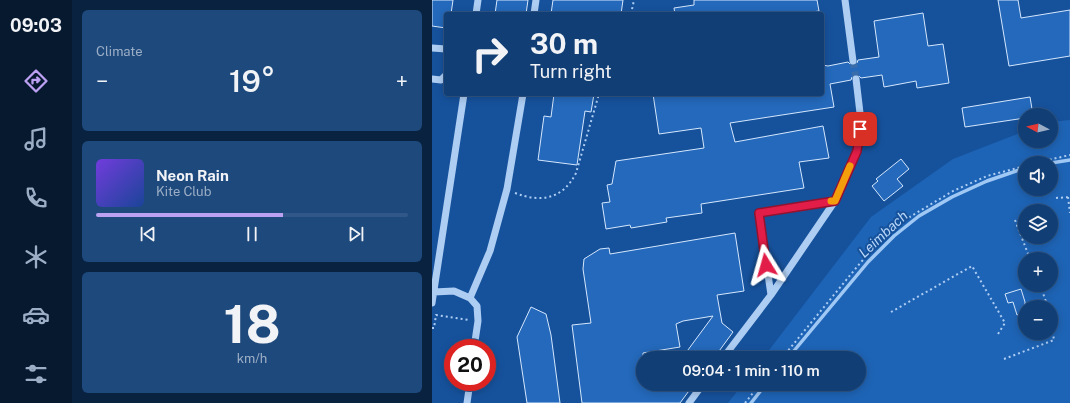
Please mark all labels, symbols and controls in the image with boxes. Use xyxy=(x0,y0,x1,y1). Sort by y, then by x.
text: 09:03 xyxy=(10,15,62,36)
text: 30 m xyxy=(530,27,598,60)
icon: right xyxy=(464,28,516,80)
text: Climate xyxy=(96,44,143,59)
text: Turn right xyxy=(530,61,612,82)
text: 19° xyxy=(229,63,275,99)
icon: directions xyxy=(22,67,50,95)
text: − xyxy=(96,68,108,94)
text: + xyxy=(396,68,408,94)
north arrow xyxy=(1018,108,1058,148)
map controls xyxy=(1018,108,1058,340)
pin xyxy=(843,112,877,146)
icon: arrive xyxy=(849,118,871,140)
icon: music xyxy=(22,125,50,153)
button: sound xyxy=(1018,156,1058,196)
text: Neon Rain xyxy=(156,167,229,184)
icon: phone xyxy=(22,184,50,212)
text: Kite Club xyxy=(156,184,211,199)
button: layers xyxy=(1018,204,1058,244)
water label: Leimbach xyxy=(855,207,911,261)
icon: previous xyxy=(137,223,159,245)
icon: pause xyxy=(241,223,263,245)
icon: next xyxy=(345,223,367,245)
icon: climate xyxy=(22,243,50,271)
position arrow xyxy=(745,244,787,286)
button: + xyxy=(1018,252,1058,292)
text: 18 xyxy=(223,294,281,355)
button: − xyxy=(1018,300,1058,340)
icon: car xyxy=(22,301,50,329)
speed limit sign: 20 xyxy=(444,339,496,391)
text: km/h xyxy=(237,351,267,366)
icon: filters xyxy=(22,360,50,388)
text: 09:04 · 1 min · 110 m xyxy=(682,362,820,379)

